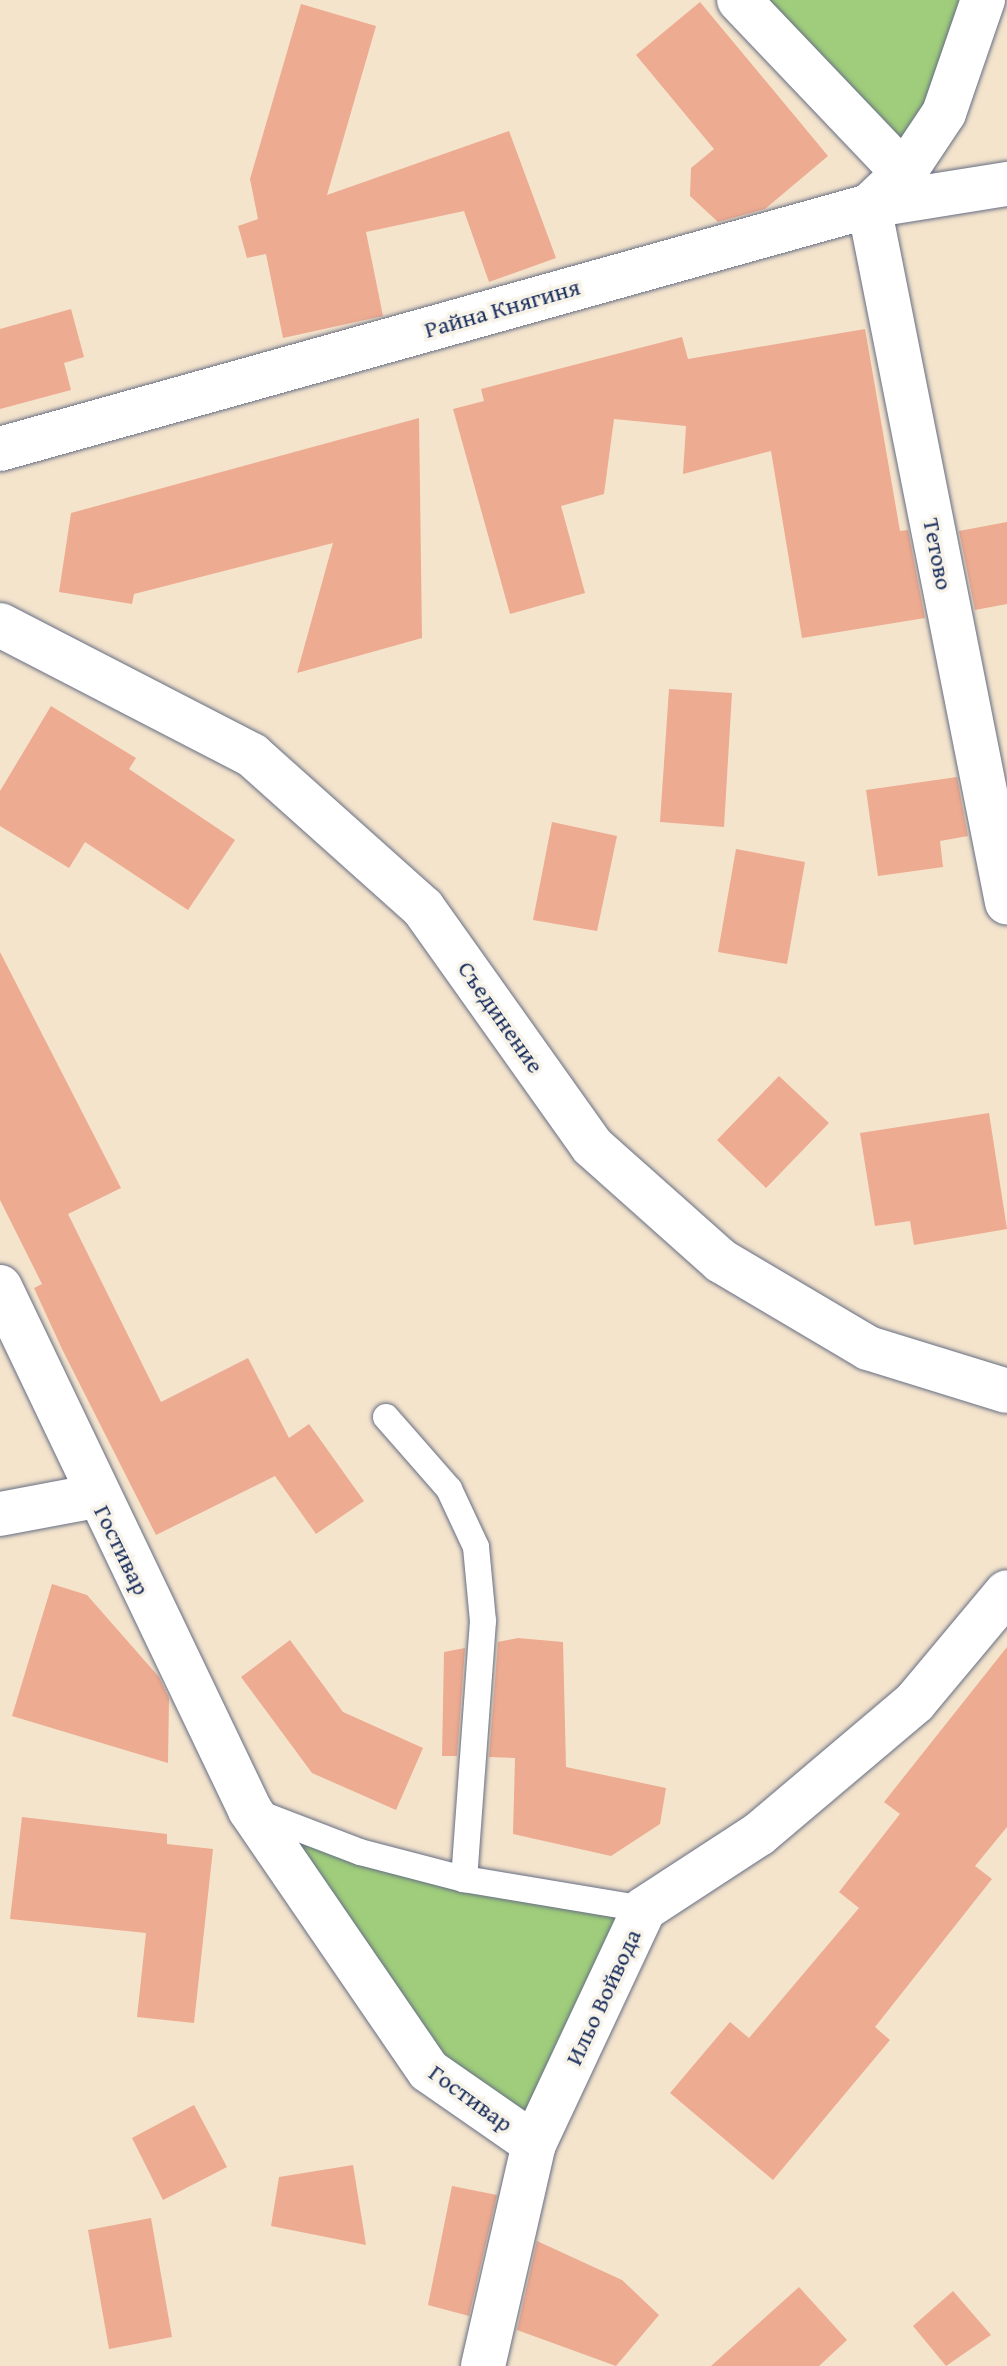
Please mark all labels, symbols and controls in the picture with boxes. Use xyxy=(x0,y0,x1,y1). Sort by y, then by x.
street label: Райна Княгиня xyxy=(421,272,583,344)
street label: Тетово xyxy=(917,516,959,592)
street label: Съединение xyxy=(452,955,550,1079)
street label: Гостивар xyxy=(88,1500,156,1600)
street label: Ильо Войвода xyxy=(559,1924,647,2070)
street label: Гостивар xyxy=(424,2058,518,2138)

